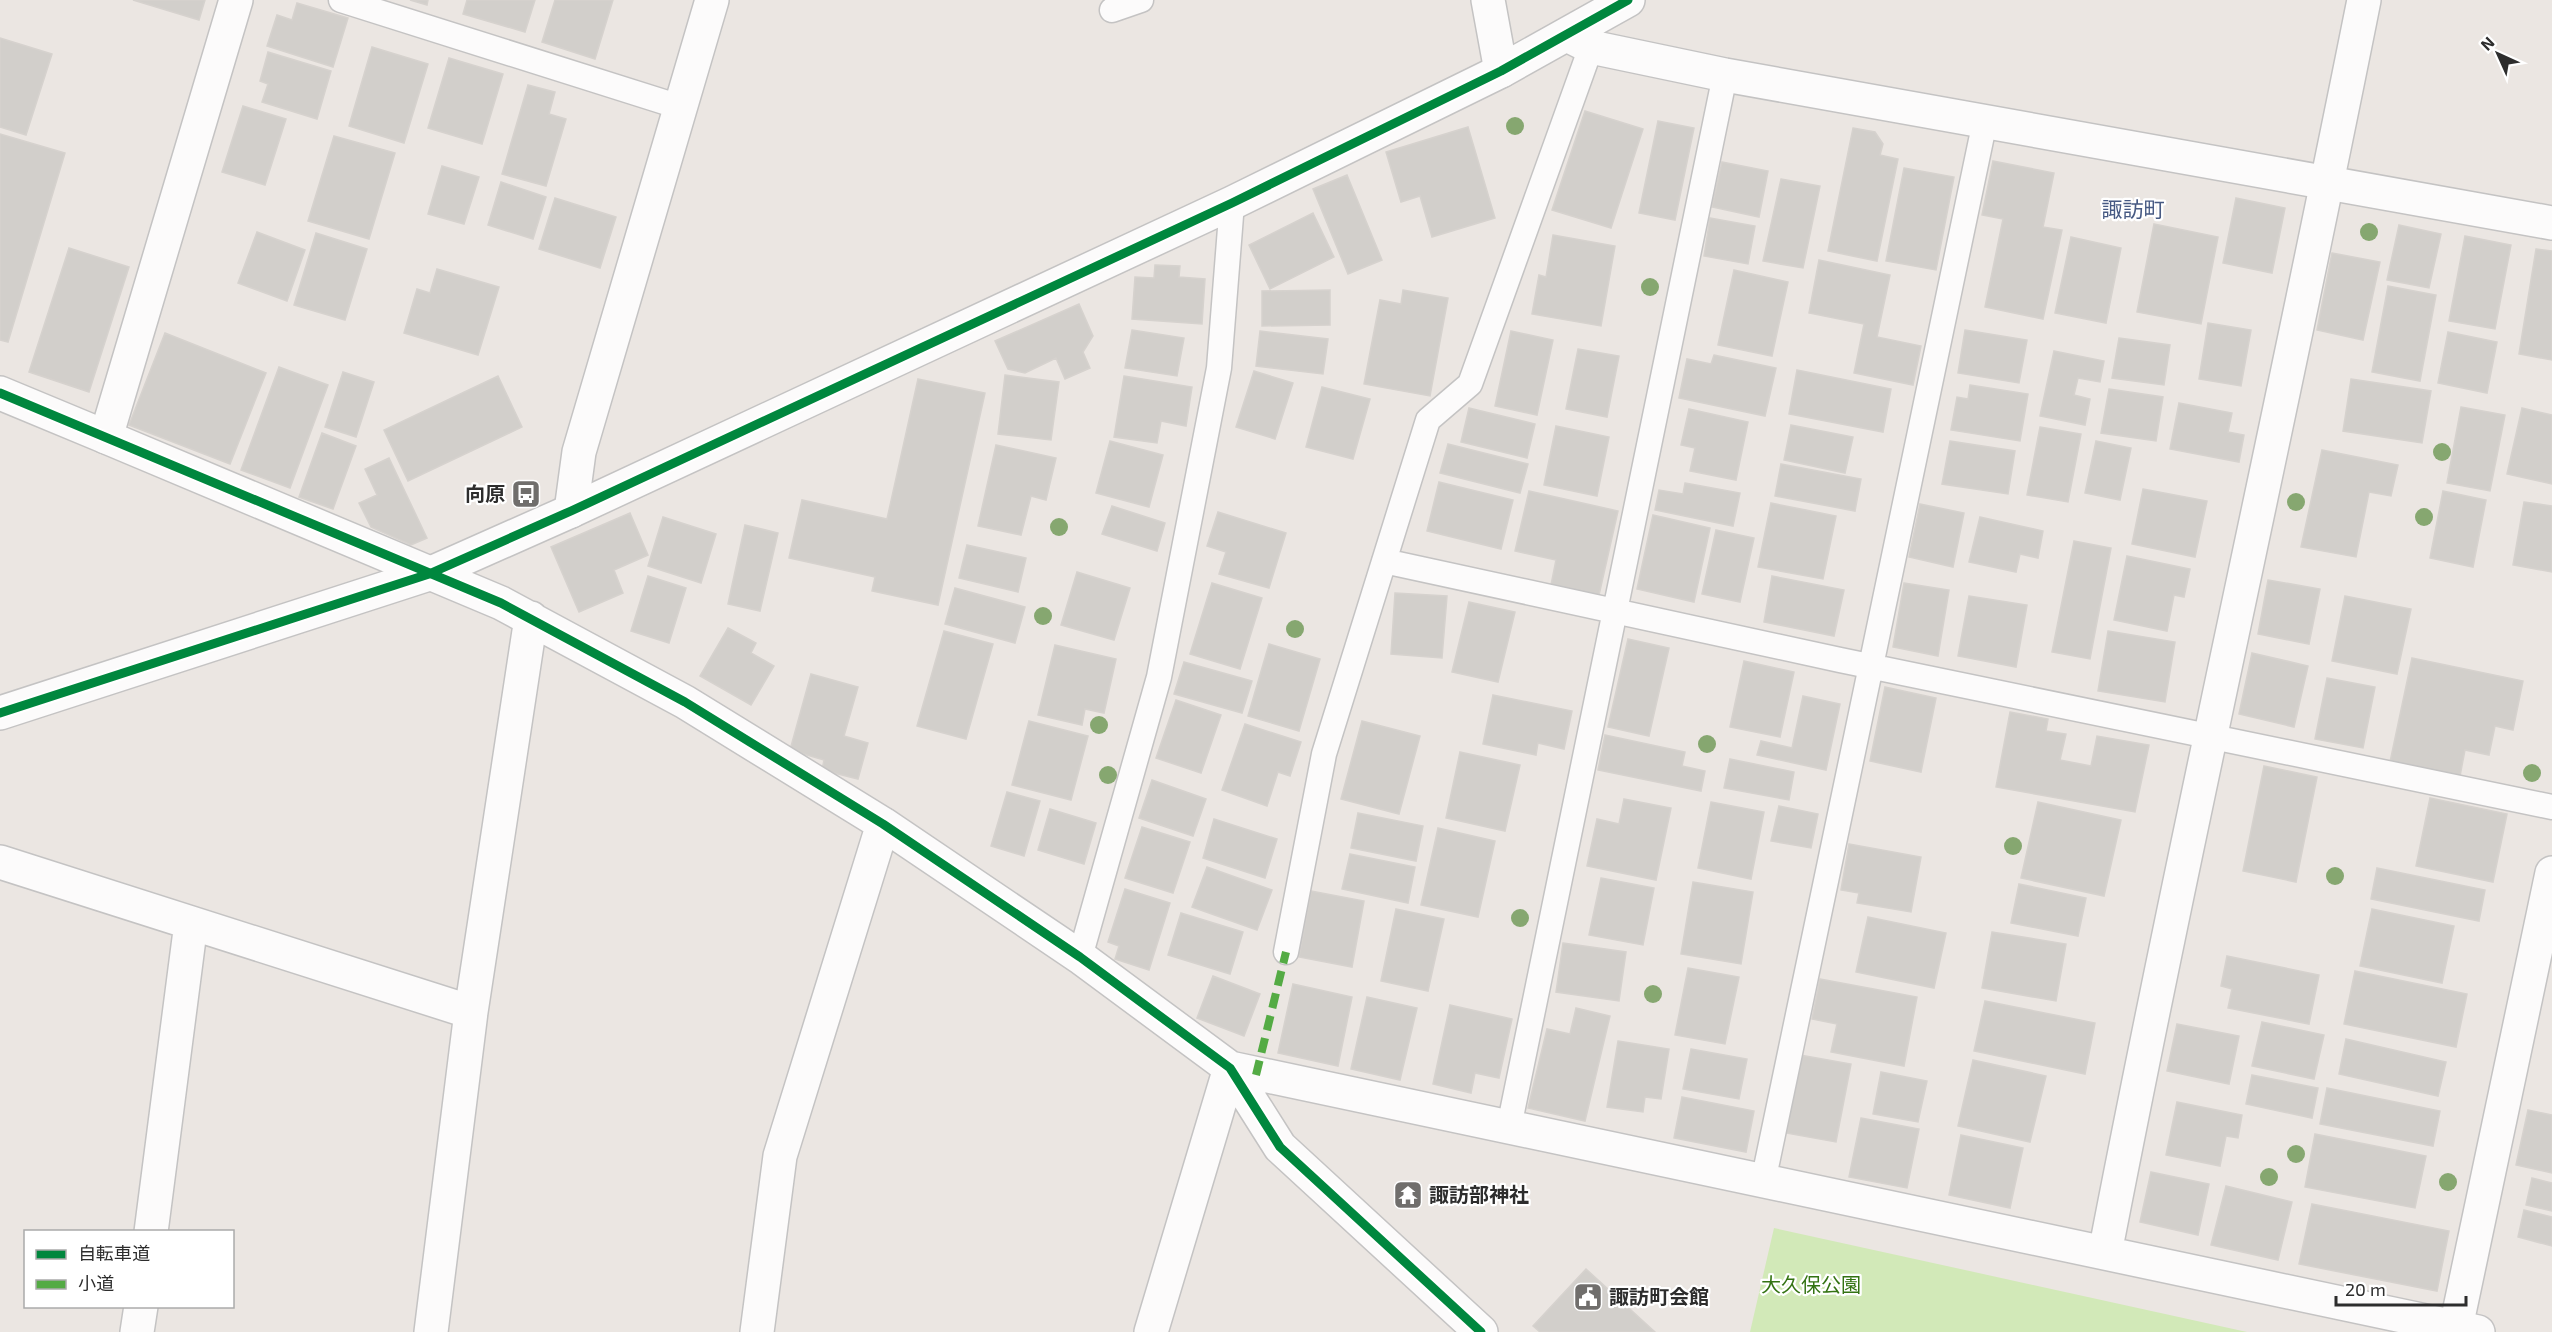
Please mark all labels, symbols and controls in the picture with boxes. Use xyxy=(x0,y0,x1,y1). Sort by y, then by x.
north arrow xyxy=(2468,24,2528,84)
text: N xyxy=(2476,32,2498,54)
district label: 諏訪町 xyxy=(2102,196,2165,221)
bus stop icon: 向原 xyxy=(510,478,542,510)
place label: 向原 xyxy=(465,481,505,505)
temple icon: 諏訪部神社 xyxy=(1392,1179,1424,1211)
place label: 諏訪部神社 xyxy=(1429,1182,1529,1206)
legend xyxy=(24,1230,234,1308)
text: 自転車道 xyxy=(78,1242,150,1264)
scale bar xyxy=(2336,1269,2466,1307)
text: 小道 xyxy=(78,1272,114,1294)
park label: 大久保公園 xyxy=(1761,1272,1861,1296)
text: 20 m xyxy=(2345,1278,2386,1300)
public building icon: 諏訪町会館 xyxy=(1572,1281,1604,1313)
place label: 諏訪町会館 xyxy=(1609,1284,1709,1308)

